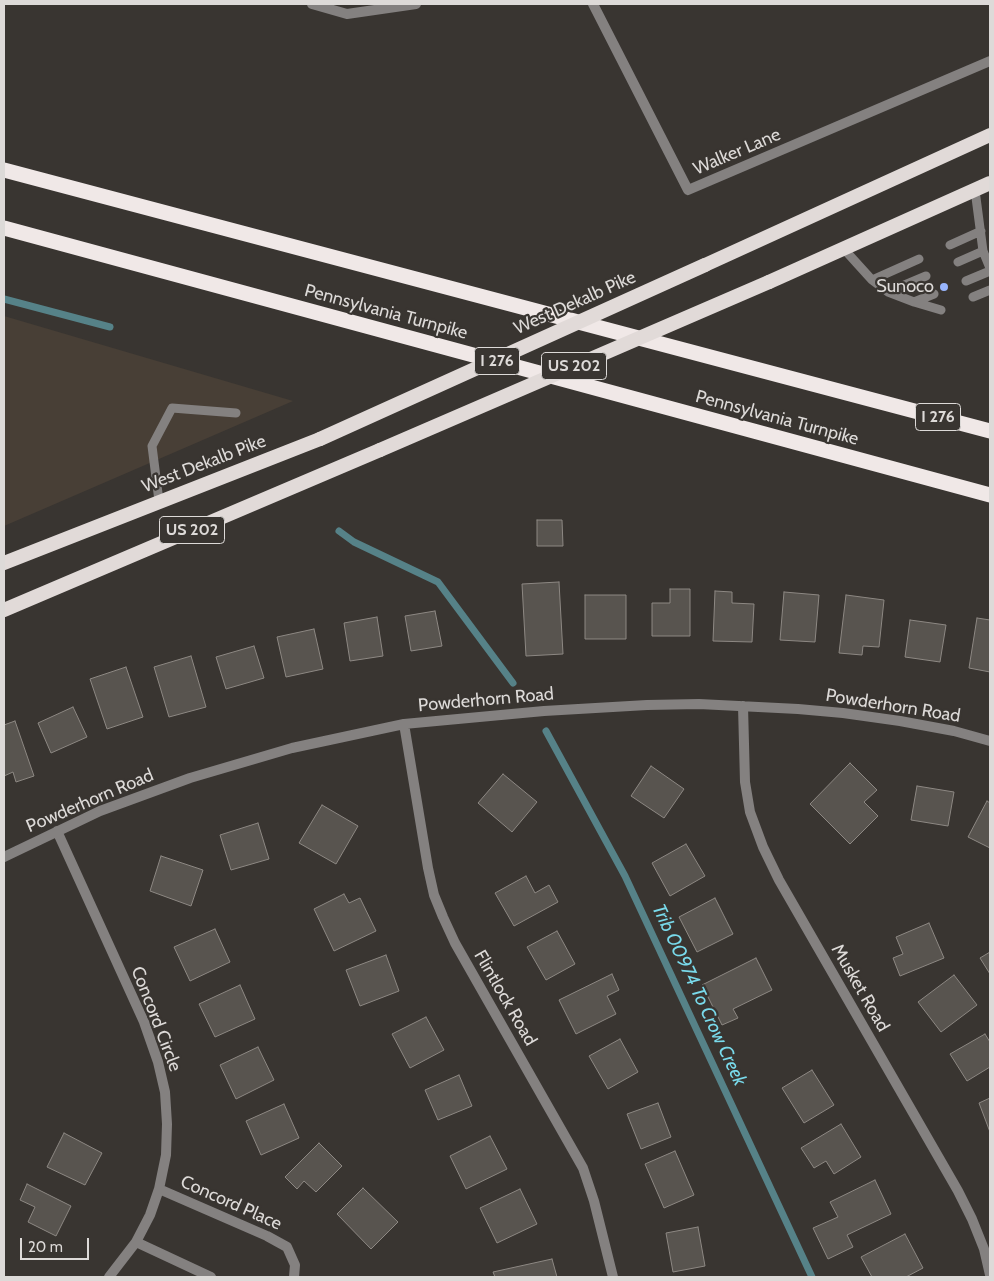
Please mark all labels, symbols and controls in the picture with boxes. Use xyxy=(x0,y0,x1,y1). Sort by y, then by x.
street label: Walker Lane xyxy=(690,124,784,180)
street label: West Dekalb Pike xyxy=(511,266,639,340)
place label: Sunoco xyxy=(876,276,934,298)
street label: Pennsylvania Turnpike xyxy=(302,280,470,344)
marker: Sunoco xyxy=(938,281,950,293)
road number: I 276 xyxy=(474,348,520,374)
road number: US 202 xyxy=(542,352,606,380)
street label: Pennsylvania Turnpike xyxy=(693,386,861,450)
road number: I 276 xyxy=(916,404,960,431)
street label: West Dekalb Pike xyxy=(139,430,269,498)
road number: US 202 xyxy=(160,516,224,544)
street label: Powderhorn Road xyxy=(417,683,555,717)
street label: Powderhorn Road xyxy=(824,685,962,727)
street label: Powderhorn Road xyxy=(23,764,157,838)
water label: Trib 00974 To Crow Creek xyxy=(647,900,751,1090)
street label: Musket Road xyxy=(826,940,894,1036)
street label: Flintlock Road xyxy=(469,946,541,1050)
street label: Concord Circle xyxy=(126,963,186,1075)
street label: Concord Place xyxy=(177,1171,285,1235)
scale bar xyxy=(22,1228,91,1260)
text: 20 m xyxy=(28,1238,63,1256)

